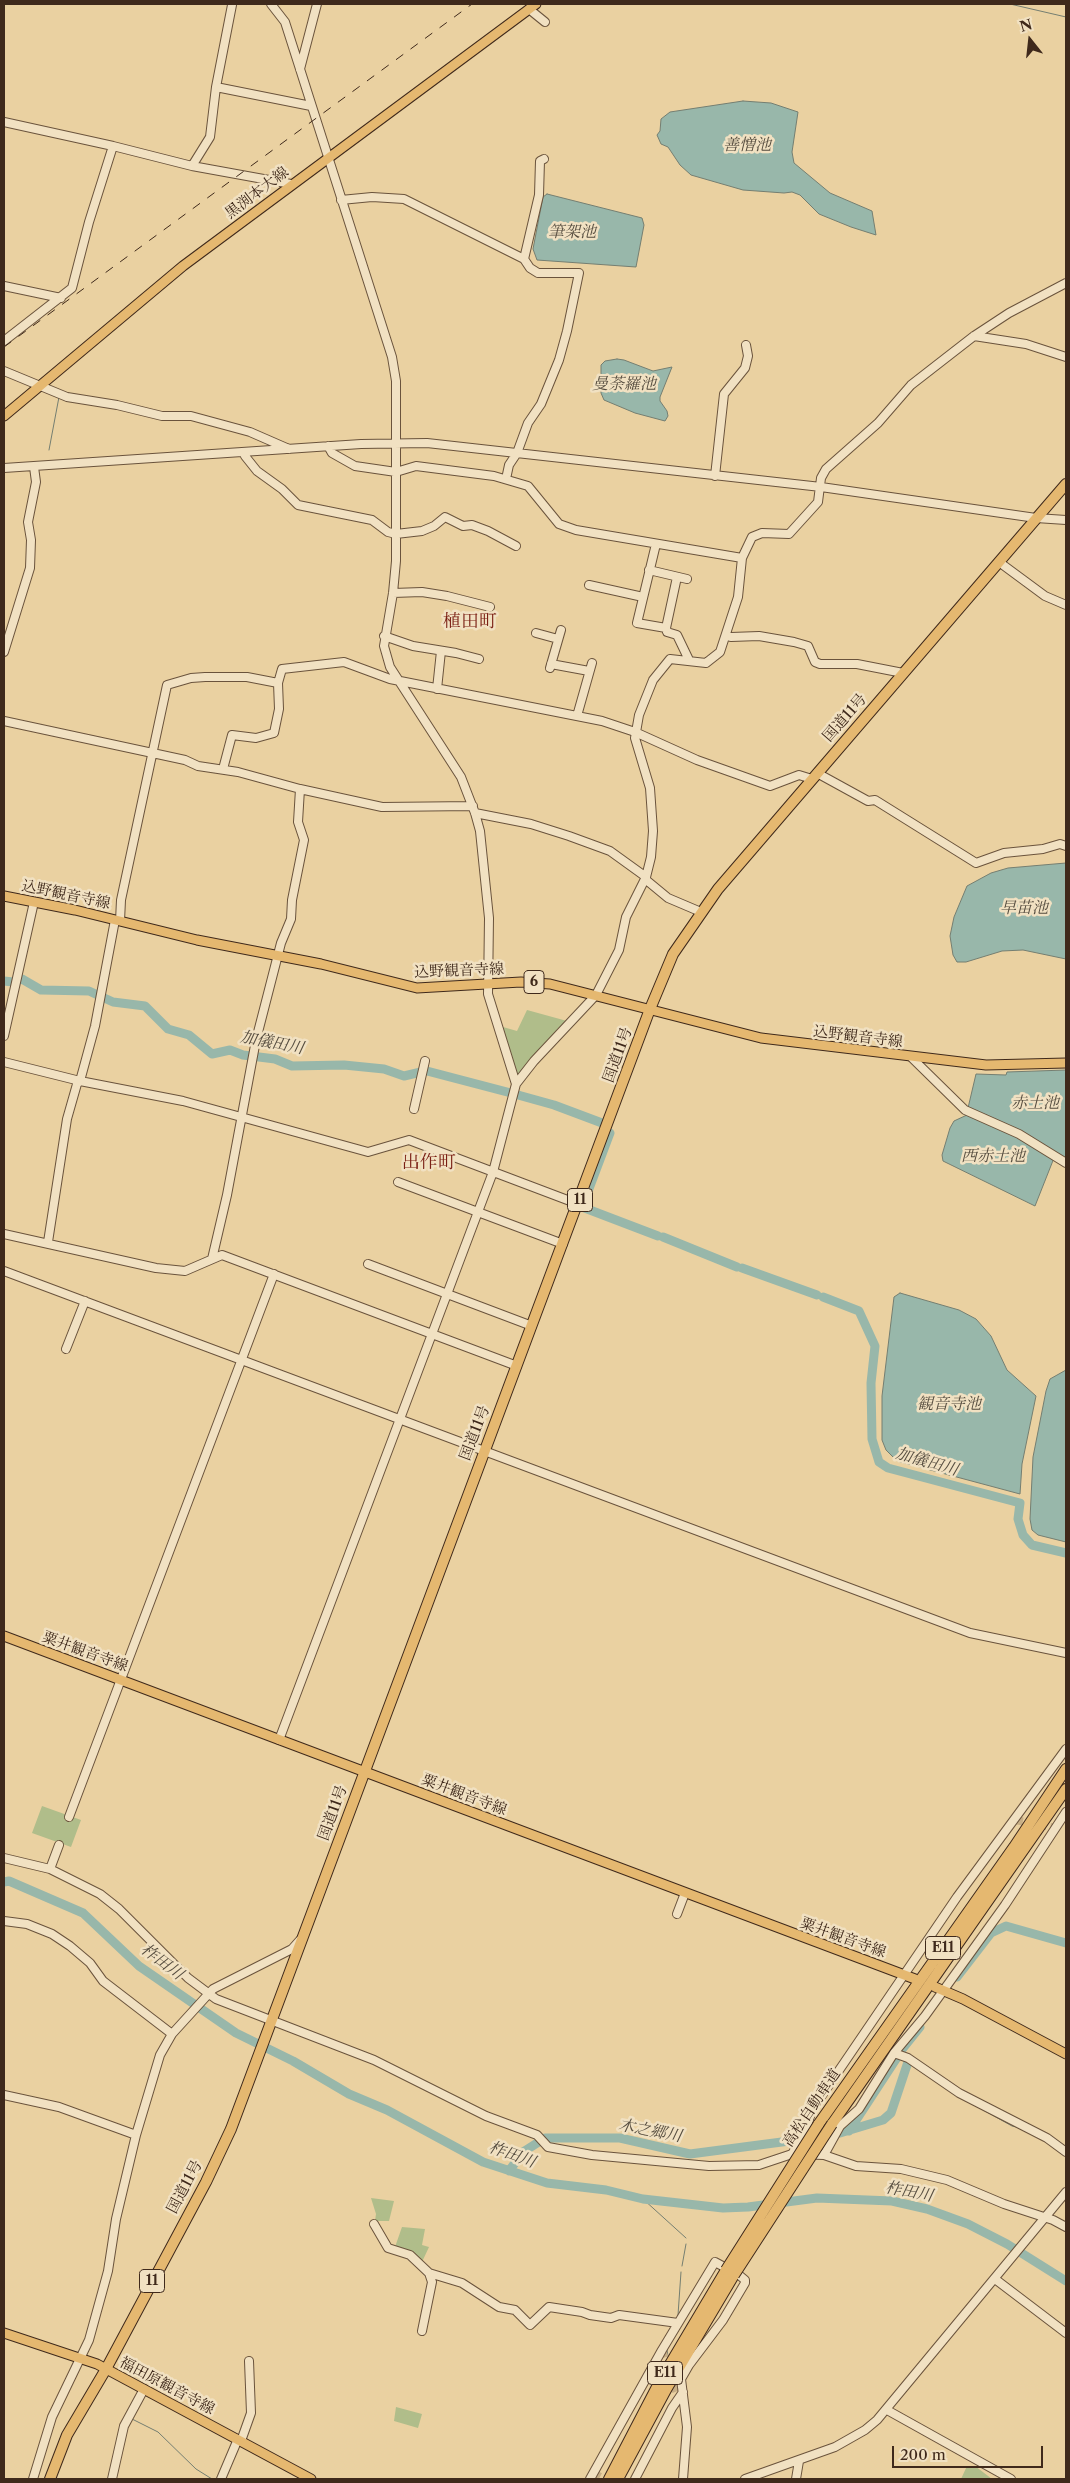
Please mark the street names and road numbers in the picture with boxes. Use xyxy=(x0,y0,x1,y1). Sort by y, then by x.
street label: 黒渕本大線 xyxy=(222,163,292,223)
street label: 国道11号 xyxy=(819,690,871,746)
street label: 込野観音寺線 xyxy=(20,877,112,913)
street label: 込野観音寺線 xyxy=(414,960,504,982)
road number: 6 xyxy=(524,970,544,994)
street label: 込野観音寺線 xyxy=(812,1023,904,1051)
street label: 国道11号 xyxy=(600,1025,636,1085)
road number: 11 xyxy=(568,1188,592,1212)
street label: 国道11号 xyxy=(456,1403,494,1463)
street label: 粟井観音寺線 xyxy=(40,1628,130,1676)
street label: 粟井観音寺線 xyxy=(419,1770,509,1820)
street label: 国道11号 xyxy=(315,1783,351,1843)
street label: 粟井観音寺線 xyxy=(798,1914,888,1962)
road number: E11 xyxy=(926,1936,960,1960)
street label: 高松自動車道 xyxy=(779,2066,845,2150)
street label: 国道11号 xyxy=(164,2157,206,2217)
road number: 11 xyxy=(140,2270,164,2292)
street label: 福田原観音寺線 xyxy=(116,2353,218,2419)
road number: E11 xyxy=(648,2362,682,2384)

